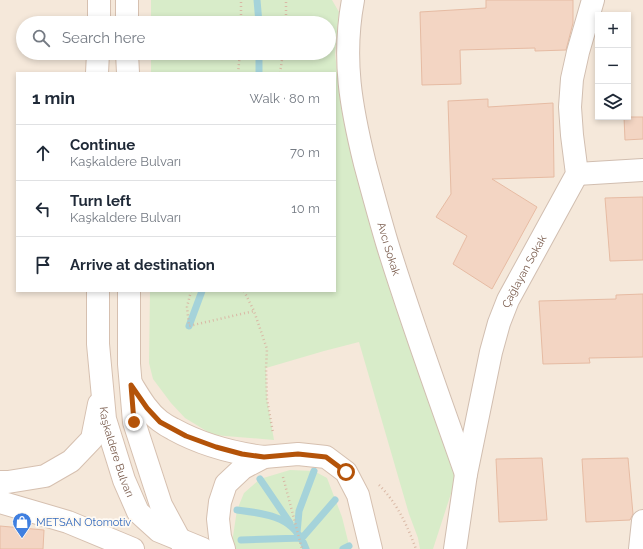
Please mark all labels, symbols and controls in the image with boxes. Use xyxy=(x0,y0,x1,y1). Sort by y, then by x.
map controls xyxy=(595,12,631,120)
button: + xyxy=(595,12,631,48)
search box xyxy=(16,16,336,60)
icon: search xyxy=(30,27,52,49)
text: Search here xyxy=(62,29,145,47)
button: − xyxy=(595,48,631,84)
button: layers xyxy=(595,84,631,120)
text: 1 min xyxy=(32,88,75,108)
text: Walk · 80 m xyxy=(250,91,320,106)
text: Continue xyxy=(70,136,135,154)
icon: ahead xyxy=(32,142,54,164)
text: 70 m xyxy=(290,145,320,160)
text: Kaşkaldere Bulvarı xyxy=(70,154,181,169)
text: Turn left xyxy=(70,192,131,210)
icon: left xyxy=(32,198,54,220)
text: 10 m xyxy=(291,201,320,216)
text: Kaşkaldere Bulvarı xyxy=(70,210,181,225)
street label: Avcı Sokak xyxy=(374,221,403,277)
street label: Çağlayan Sokak xyxy=(500,233,549,310)
icon: arrive xyxy=(32,254,54,276)
text: Arrive at destination xyxy=(70,256,215,274)
street label: Kaşkaldere Bulvarı xyxy=(97,406,137,499)
route end xyxy=(125,413,143,431)
route start xyxy=(337,463,355,481)
shop icon: METSAN Otomotiv xyxy=(11,511,33,539)
place label: METSAN Otomotiv xyxy=(36,516,131,529)

